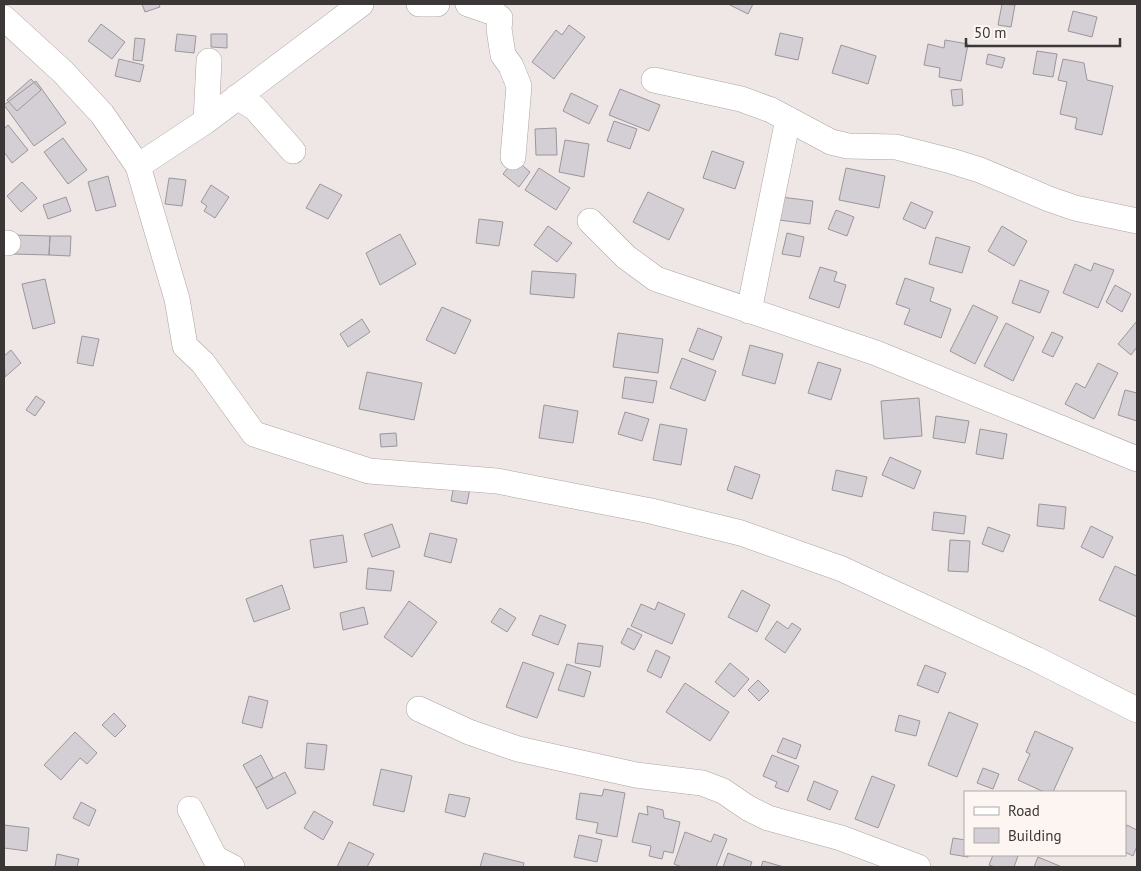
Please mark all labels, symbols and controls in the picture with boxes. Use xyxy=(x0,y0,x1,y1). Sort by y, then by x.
scale bar xyxy=(966,15,1120,47)
text: 50 m xyxy=(974,23,1007,42)
legend xyxy=(964,791,1126,856)
text: Road xyxy=(1008,801,1040,820)
text: Building xyxy=(1008,826,1062,845)

